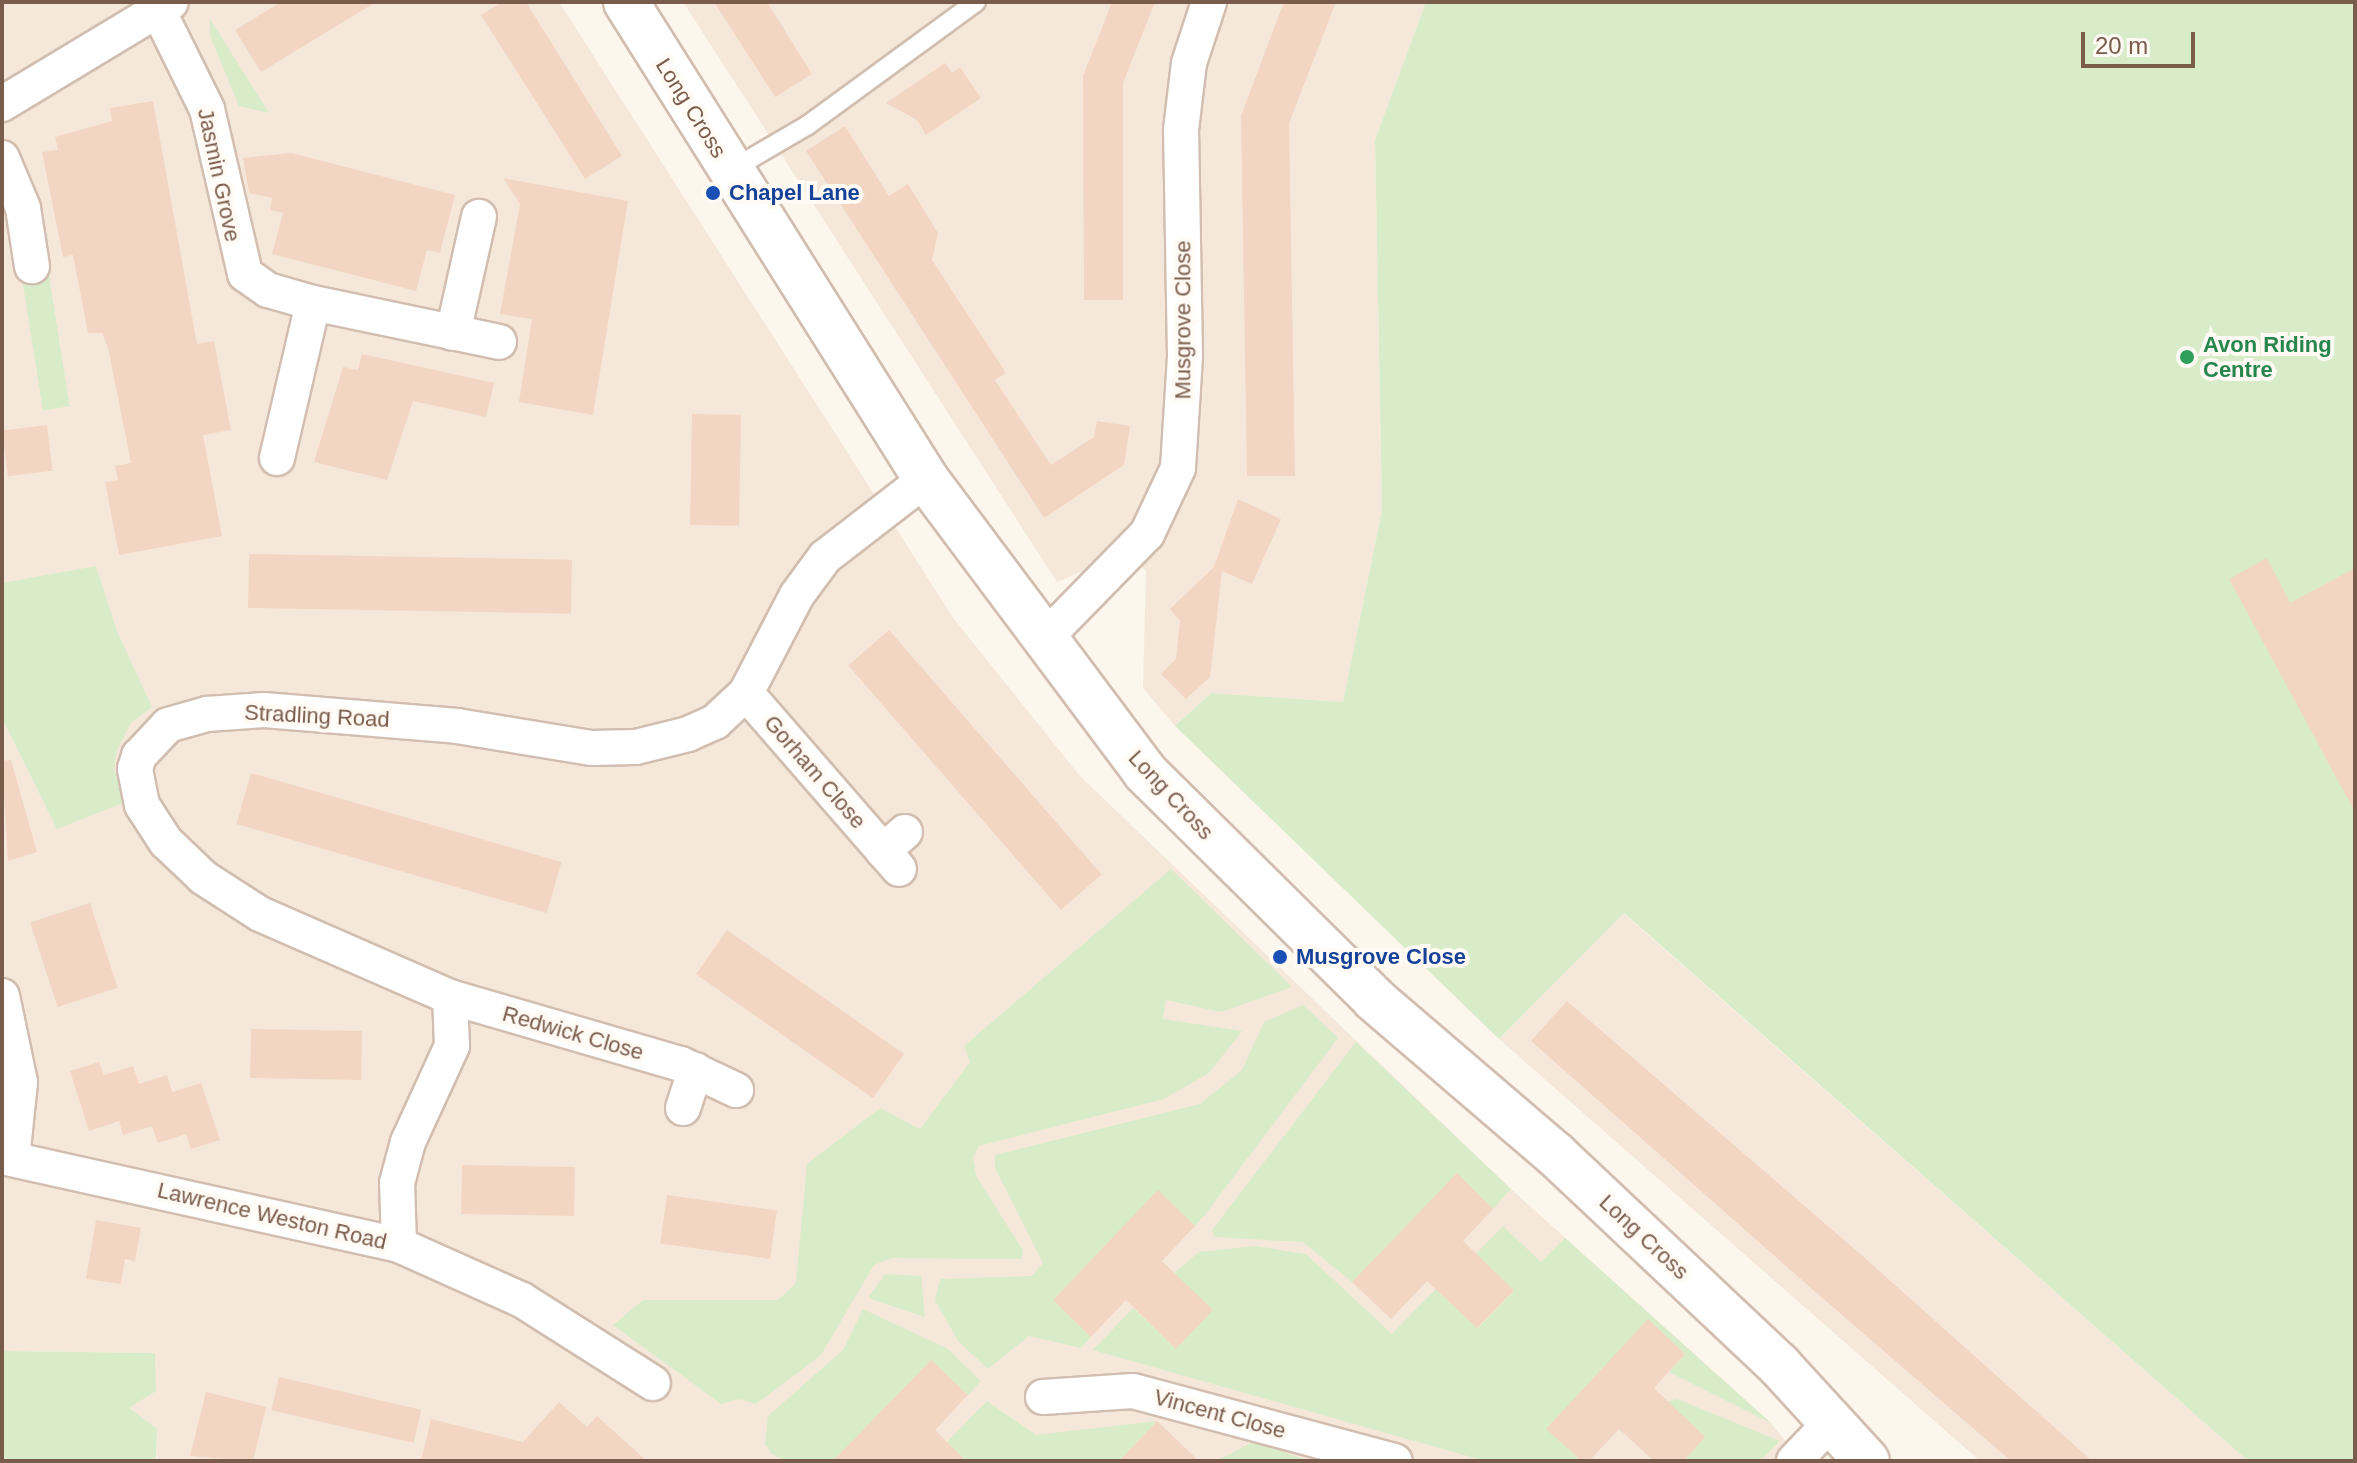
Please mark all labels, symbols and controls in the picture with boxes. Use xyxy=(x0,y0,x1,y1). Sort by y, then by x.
scale bar xyxy=(2085,16,2199,66)
text: 20 m xyxy=(2095,32,2148,59)
street label: Long Cross xyxy=(650,53,732,163)
street label: Jasmin Grove xyxy=(192,106,246,244)
place label: Chapel Lane xyxy=(729,180,860,206)
marker: Chapel Lane xyxy=(704,184,722,202)
street label: Musgrove Close xyxy=(1170,241,1196,399)
place label: Avon Riding Centre xyxy=(2203,331,2332,382)
marker: Avon Riding Centre xyxy=(2178,348,2196,366)
street label: Stradling Road xyxy=(244,699,390,733)
street label: Gorham Close xyxy=(759,710,871,834)
street label: Long Cross xyxy=(1123,745,1219,845)
place label: Musgrove Close xyxy=(1296,944,1466,970)
marker: Musgrove Close xyxy=(1271,948,1289,966)
street label: Redwick Close xyxy=(499,1000,647,1066)
street label: Lawrence Weston Road xyxy=(155,1177,389,1255)
street label: Long Cross xyxy=(1594,1189,1694,1285)
street label: Vincent Close xyxy=(1151,1384,1289,1444)

